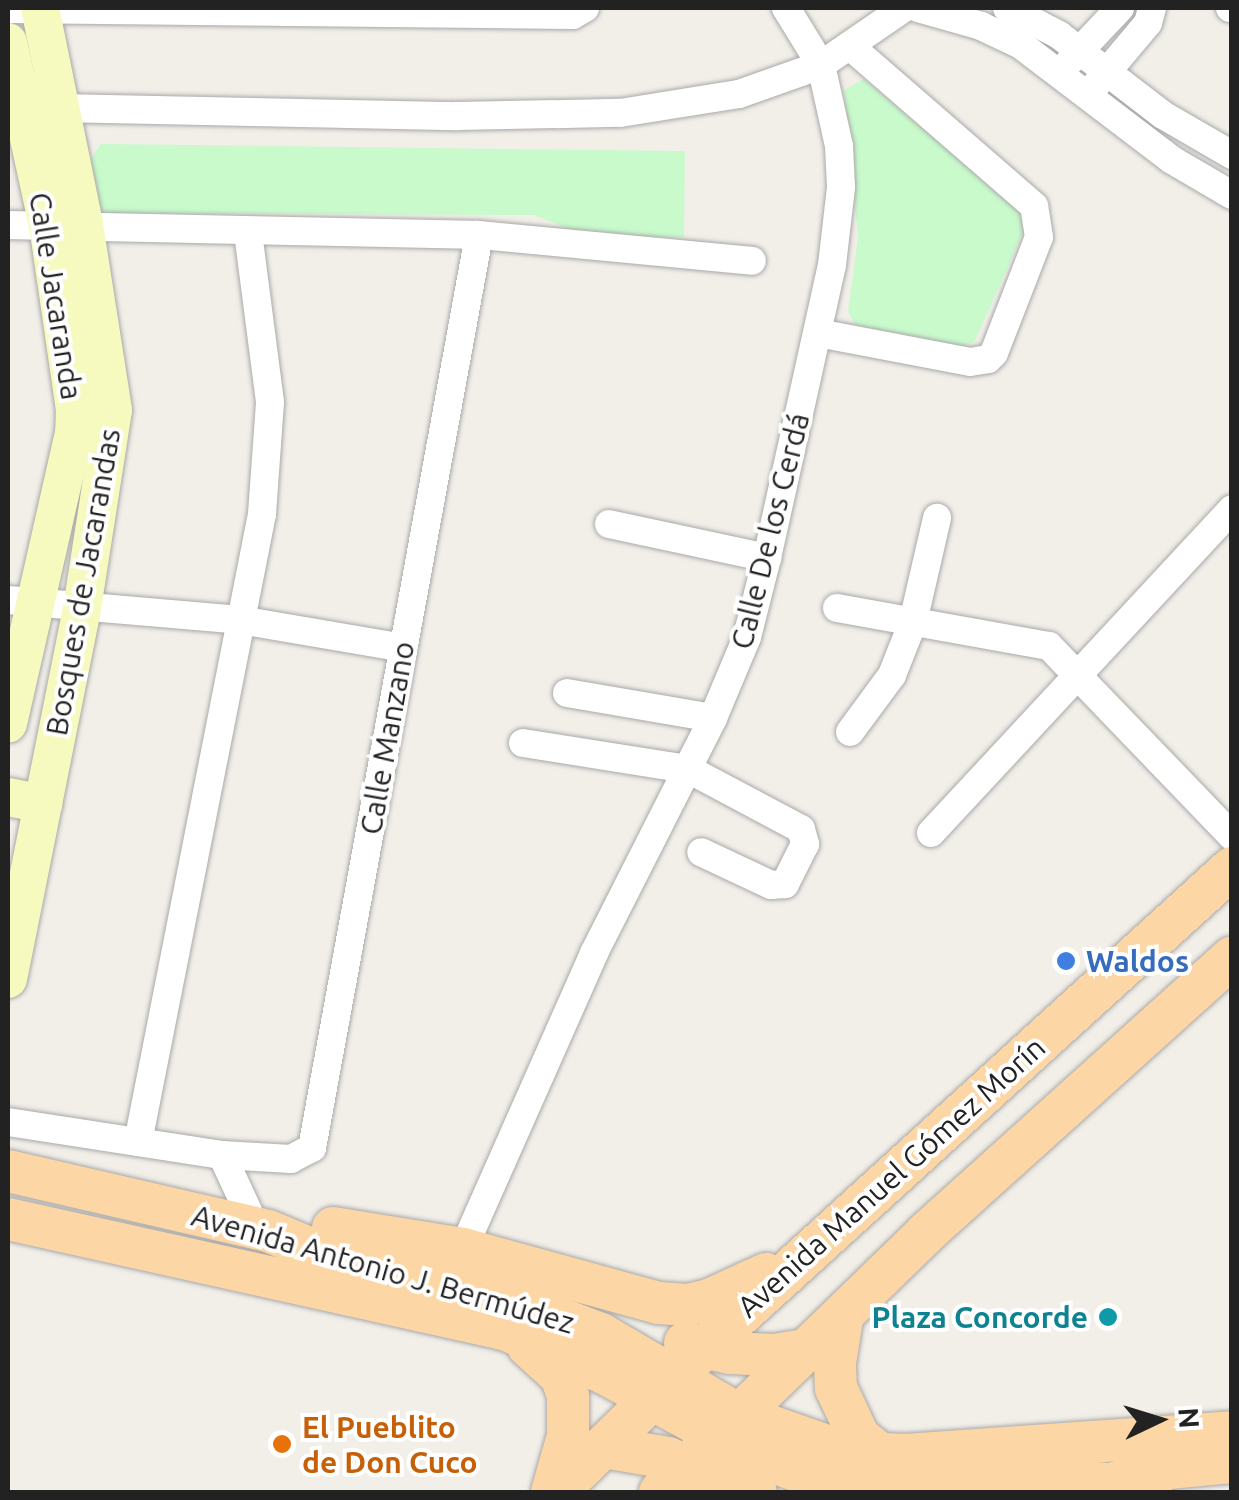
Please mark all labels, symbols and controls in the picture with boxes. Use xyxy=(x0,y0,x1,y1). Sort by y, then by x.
street label: Calle Jacaranda xyxy=(22,190,90,402)
street label: Calle De los Cerdá xyxy=(723,409,817,653)
street label: Bosques de Jacarandas xyxy=(38,426,128,738)
street label: Calle Manzano xyxy=(352,639,422,837)
place label: Waldos xyxy=(1086,943,1189,979)
marker: Waldos xyxy=(1055,950,1077,972)
street label: Avenida Manuel Gómez Morín xyxy=(730,1029,1052,1325)
street label: Avenida Antonio J. Bermúdez xyxy=(188,1197,578,1341)
place label: Plaza Concorde xyxy=(871,1299,1088,1335)
marker: Plaza Concorde xyxy=(1097,1306,1119,1328)
north arrow xyxy=(1109,1370,1209,1470)
text: N xyxy=(1173,1406,1206,1429)
place label: El Pueblito de Don Cuco xyxy=(302,1409,478,1480)
marker: El Pueblito de Don Cuco xyxy=(271,1433,293,1455)

